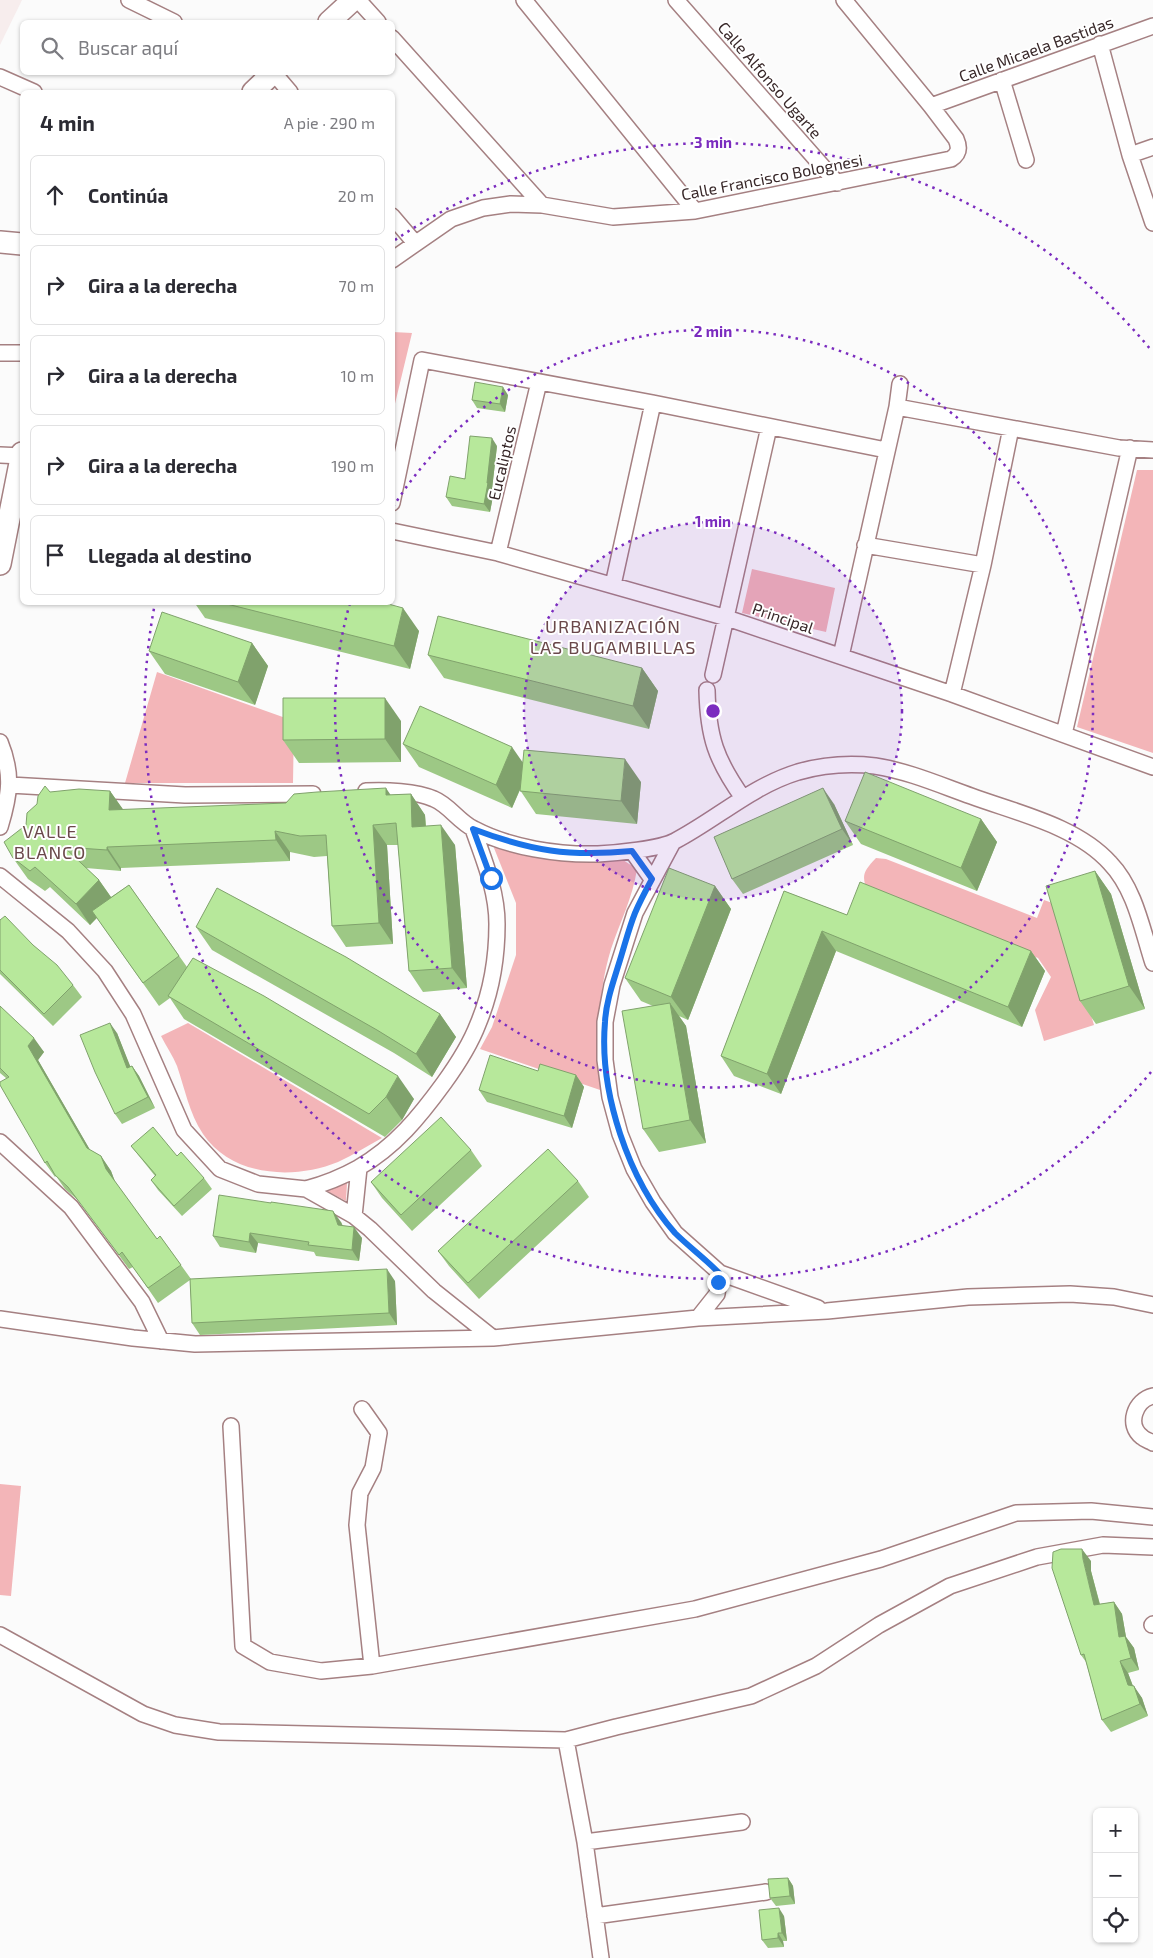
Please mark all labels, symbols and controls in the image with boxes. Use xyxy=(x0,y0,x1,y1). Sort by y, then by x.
street label: Calle Micaela Bastidas xyxy=(956,12,1116,85)
street label: Calle Alfonso Ugarte xyxy=(715,17,826,142)
search box xyxy=(20,20,395,75)
icon: search xyxy=(38,34,66,62)
text: Buscar aquí xyxy=(78,36,178,59)
text: 4 min xyxy=(40,110,95,135)
text: A pie · 290 m xyxy=(284,113,375,132)
text: 3 min xyxy=(694,133,732,151)
street label: Calle Francisco Bolognesi xyxy=(680,150,864,203)
icon: ahead xyxy=(41,181,69,209)
text: Continúa xyxy=(88,184,168,207)
text: 20 m xyxy=(338,186,374,205)
icon: right xyxy=(41,271,69,299)
text: Gira a la derecha xyxy=(88,274,237,297)
text: 70 m xyxy=(339,276,374,295)
text: 2 min xyxy=(694,322,732,340)
icon: right xyxy=(41,361,69,389)
text: Gira a la derecha xyxy=(88,364,237,387)
text: 10 m xyxy=(340,366,374,385)
street label: Eucaliptos xyxy=(484,424,519,502)
icon: right xyxy=(41,451,69,479)
text: Gira a la derecha xyxy=(88,454,237,477)
text: 190 m xyxy=(331,456,374,475)
text: 1 min xyxy=(695,512,731,530)
icon: arrive xyxy=(41,541,69,569)
text: Llegada al destino xyxy=(88,544,252,567)
street label: Principal xyxy=(750,598,817,637)
district label: URBANIZACIÓN LAS BUGAMBILLAS xyxy=(530,615,696,658)
centre of rings xyxy=(704,702,722,720)
district label: VALLE BLANCO xyxy=(14,820,86,863)
route start xyxy=(480,867,503,890)
route end xyxy=(707,1271,730,1294)
map controls xyxy=(1093,1808,1138,1943)
button: + xyxy=(1093,1808,1138,1853)
button: − xyxy=(1093,1853,1138,1898)
button: locate xyxy=(1093,1898,1138,1943)

